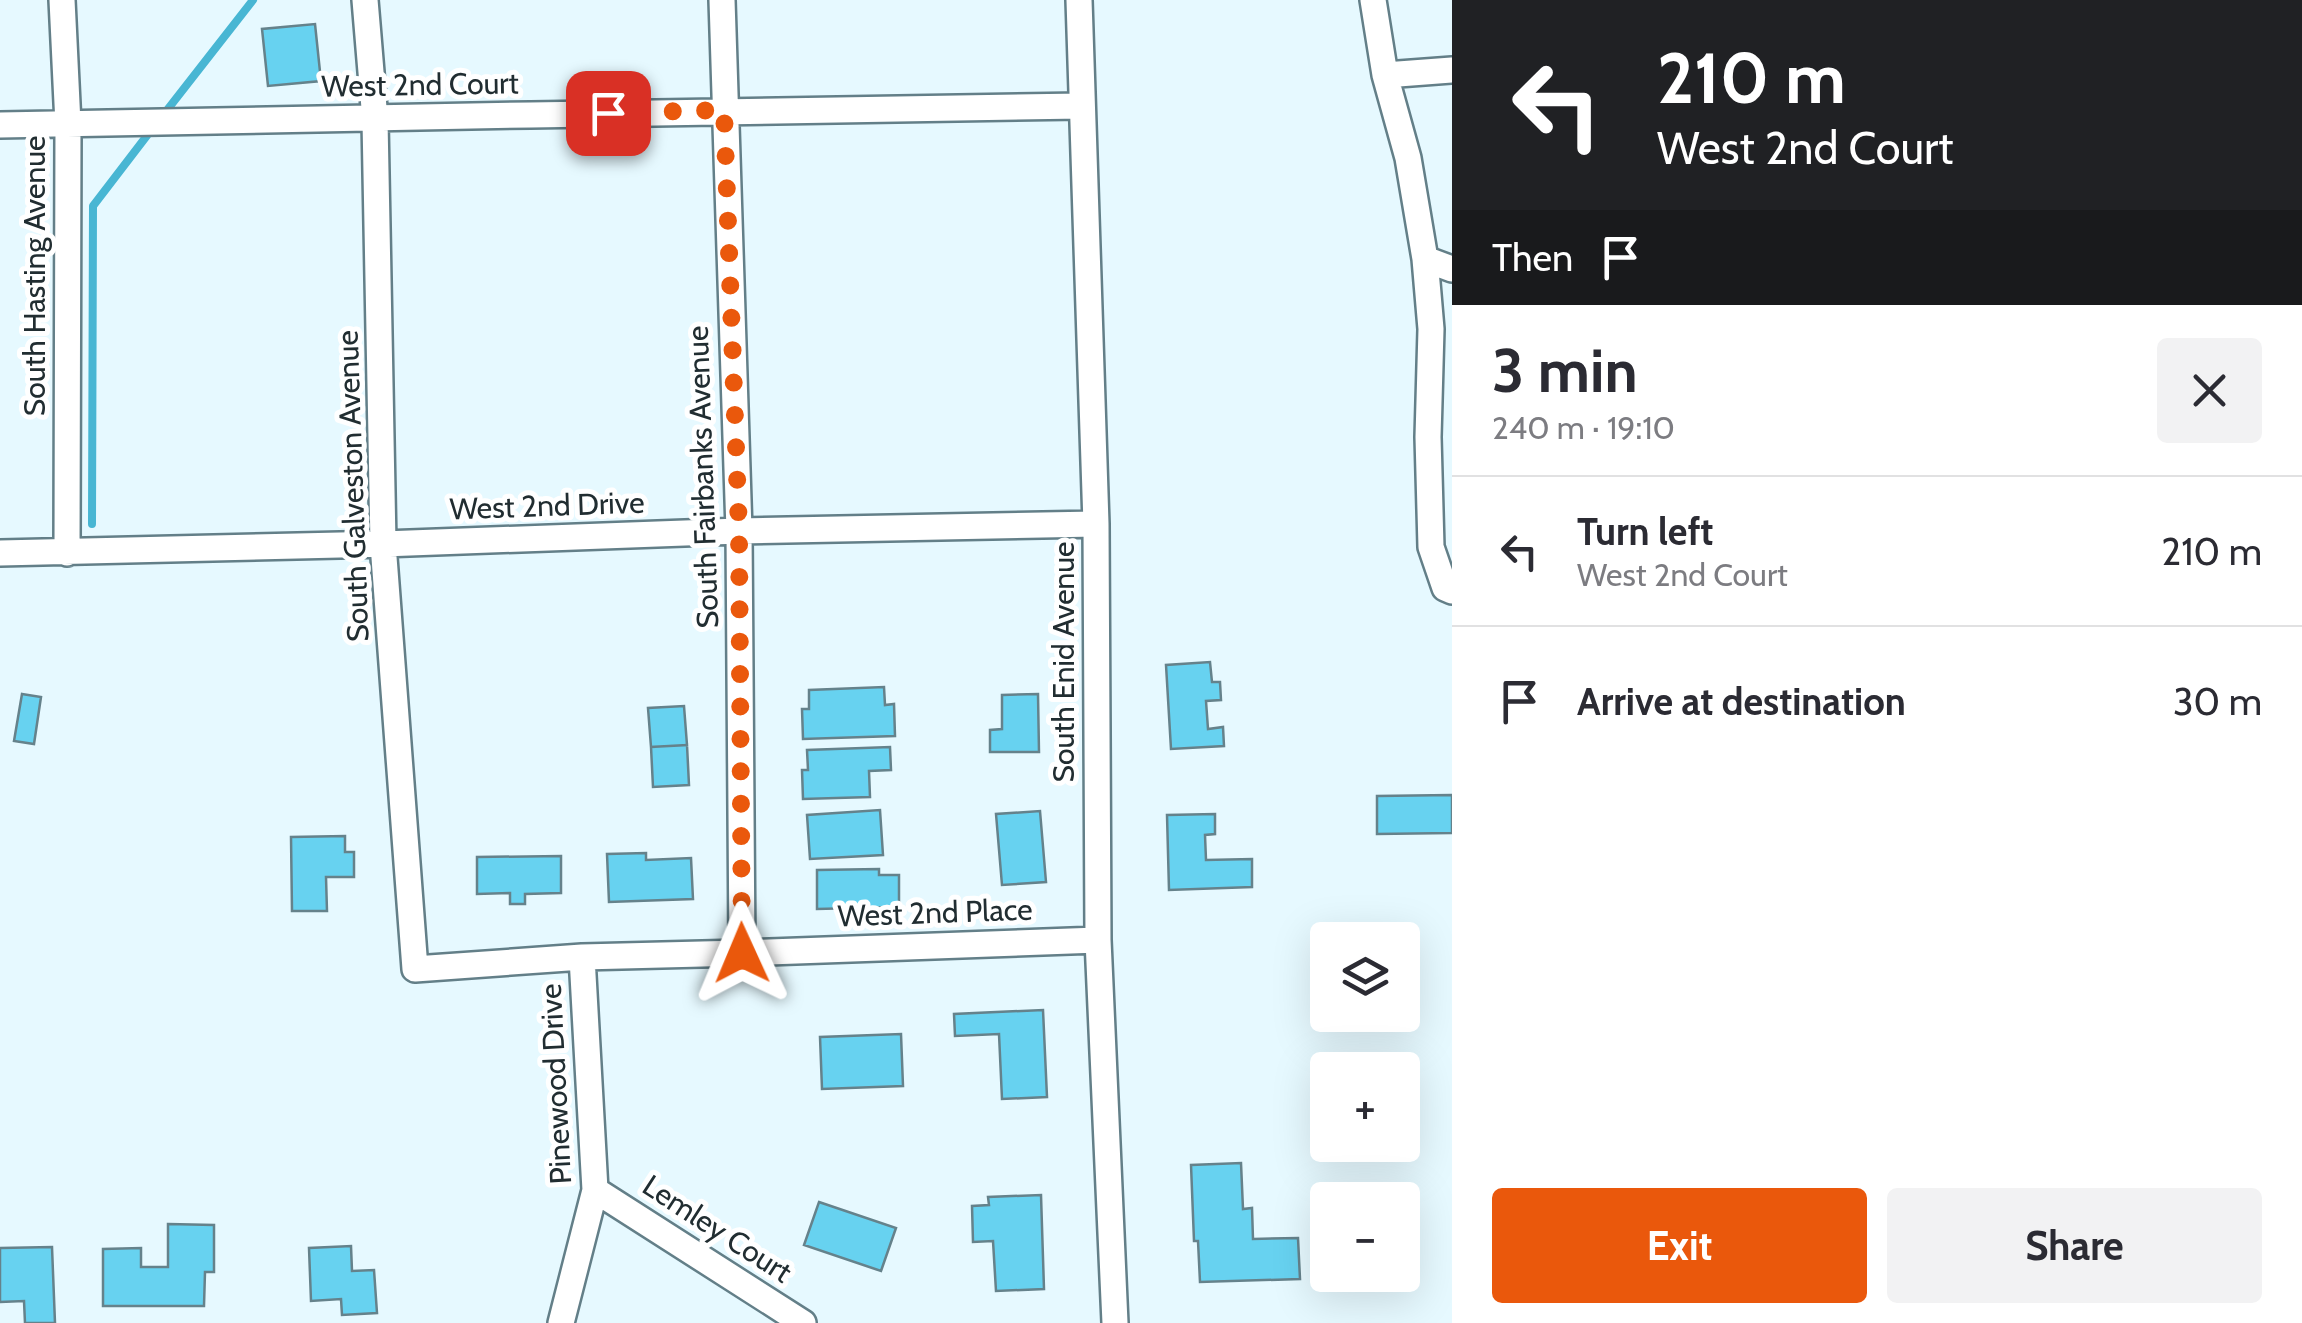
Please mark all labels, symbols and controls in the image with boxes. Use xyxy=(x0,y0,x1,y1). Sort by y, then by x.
text: 210 m xyxy=(1657,35,1846,121)
icon: left xyxy=(1492,40,1622,170)
street label: West 2nd Court xyxy=(321,64,519,105)
pin xyxy=(566,71,651,156)
icon: arrive xyxy=(581,86,636,141)
text: West 2nd Court xyxy=(1657,121,1953,175)
street label: South Hasting Avenue xyxy=(16,136,53,416)
icon: arrive xyxy=(1593,230,1648,285)
text: Then xyxy=(1492,234,1573,281)
street label: South Fairbanks Avenue xyxy=(679,325,726,629)
street label: South Galveston Avenue xyxy=(329,330,376,642)
text: 3 min xyxy=(1492,334,1638,407)
button: close xyxy=(2157,338,2262,443)
text: 240 m · 19:10 xyxy=(1492,408,1675,447)
street label: West 2nd Drive xyxy=(449,484,645,527)
text: Turn left xyxy=(1577,508,1713,555)
icon: left xyxy=(1492,524,1547,579)
text: 210 m xyxy=(2161,528,2262,575)
street label: South Enid Avenue xyxy=(1045,542,1082,782)
text: West 2nd Court xyxy=(1577,555,1788,594)
icon: arrive xyxy=(1492,674,1547,729)
text: Arrive at destination xyxy=(1577,678,1906,725)
text: 30 m xyxy=(2173,678,2262,725)
street label: West 2nd Place xyxy=(837,891,1033,934)
position arrow xyxy=(690,901,794,1005)
map controls xyxy=(1310,922,1420,1292)
button: layers xyxy=(1310,922,1420,1032)
street label: Pinewood Drive xyxy=(532,983,579,1185)
button: + xyxy=(1310,1052,1420,1162)
street label: Lemley Court xyxy=(636,1167,799,1290)
button: − xyxy=(1310,1182,1420,1292)
button: Exit xyxy=(1492,1188,1867,1303)
button: Share xyxy=(1887,1188,2262,1303)

